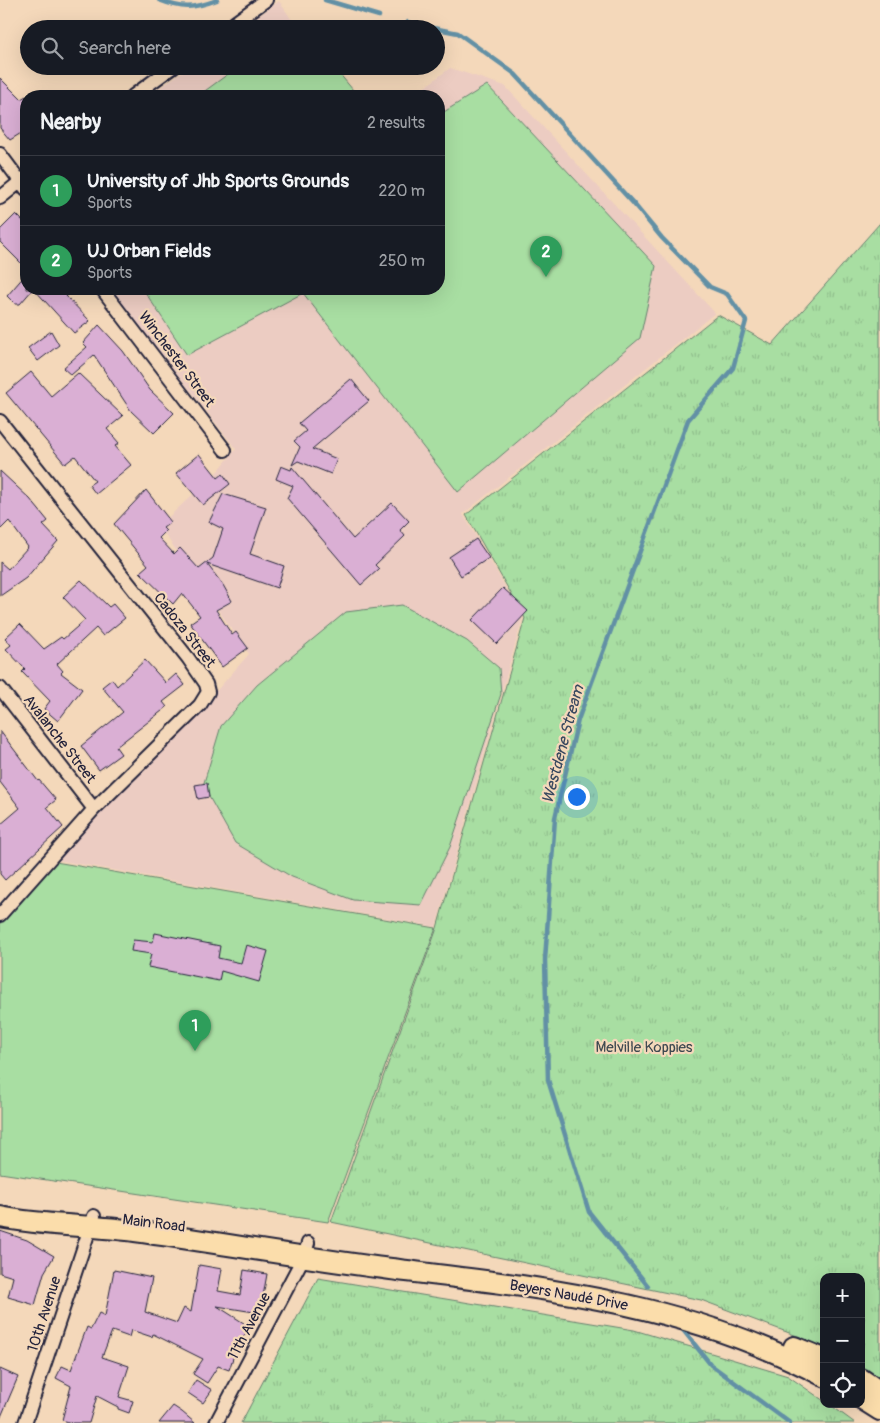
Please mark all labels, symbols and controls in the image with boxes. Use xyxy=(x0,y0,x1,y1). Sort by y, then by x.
search box xyxy=(20,20,445,75)
icon: search xyxy=(38,34,66,62)
text: Search here xyxy=(78,36,171,60)
text: Nearby xyxy=(40,109,101,136)
text: 2 results xyxy=(367,113,425,133)
text: University of Jhb Sports Grounds xyxy=(87,169,349,193)
text: 1 xyxy=(53,181,59,201)
text: 220 m xyxy=(379,181,425,201)
text: Sports xyxy=(87,193,132,213)
pin: 2 xyxy=(530,236,562,277)
text: UJ Orban Fields xyxy=(87,239,211,263)
text: 2 xyxy=(52,251,60,271)
text: 250 m xyxy=(379,251,425,271)
text: Sports xyxy=(87,263,132,283)
street label: Winchester Street xyxy=(134,308,219,412)
street label: Cadoza Street xyxy=(149,589,220,672)
water label: Westdene Stream xyxy=(538,682,589,806)
street label: Avalanche Street xyxy=(19,691,101,788)
your location xyxy=(564,784,590,810)
pin: 1 xyxy=(179,1010,211,1051)
park label: Melville Koppies xyxy=(595,1038,693,1057)
street label: Main Road xyxy=(121,1210,186,1237)
street label: 10th Avenue xyxy=(23,1273,66,1354)
map controls xyxy=(820,1273,865,1408)
button: + xyxy=(820,1273,865,1318)
street label: Beyers Naudé Drive xyxy=(508,1276,630,1315)
street label: 11th Avenue xyxy=(224,1288,276,1363)
button: − xyxy=(820,1318,865,1363)
button: locate xyxy=(820,1363,865,1408)

